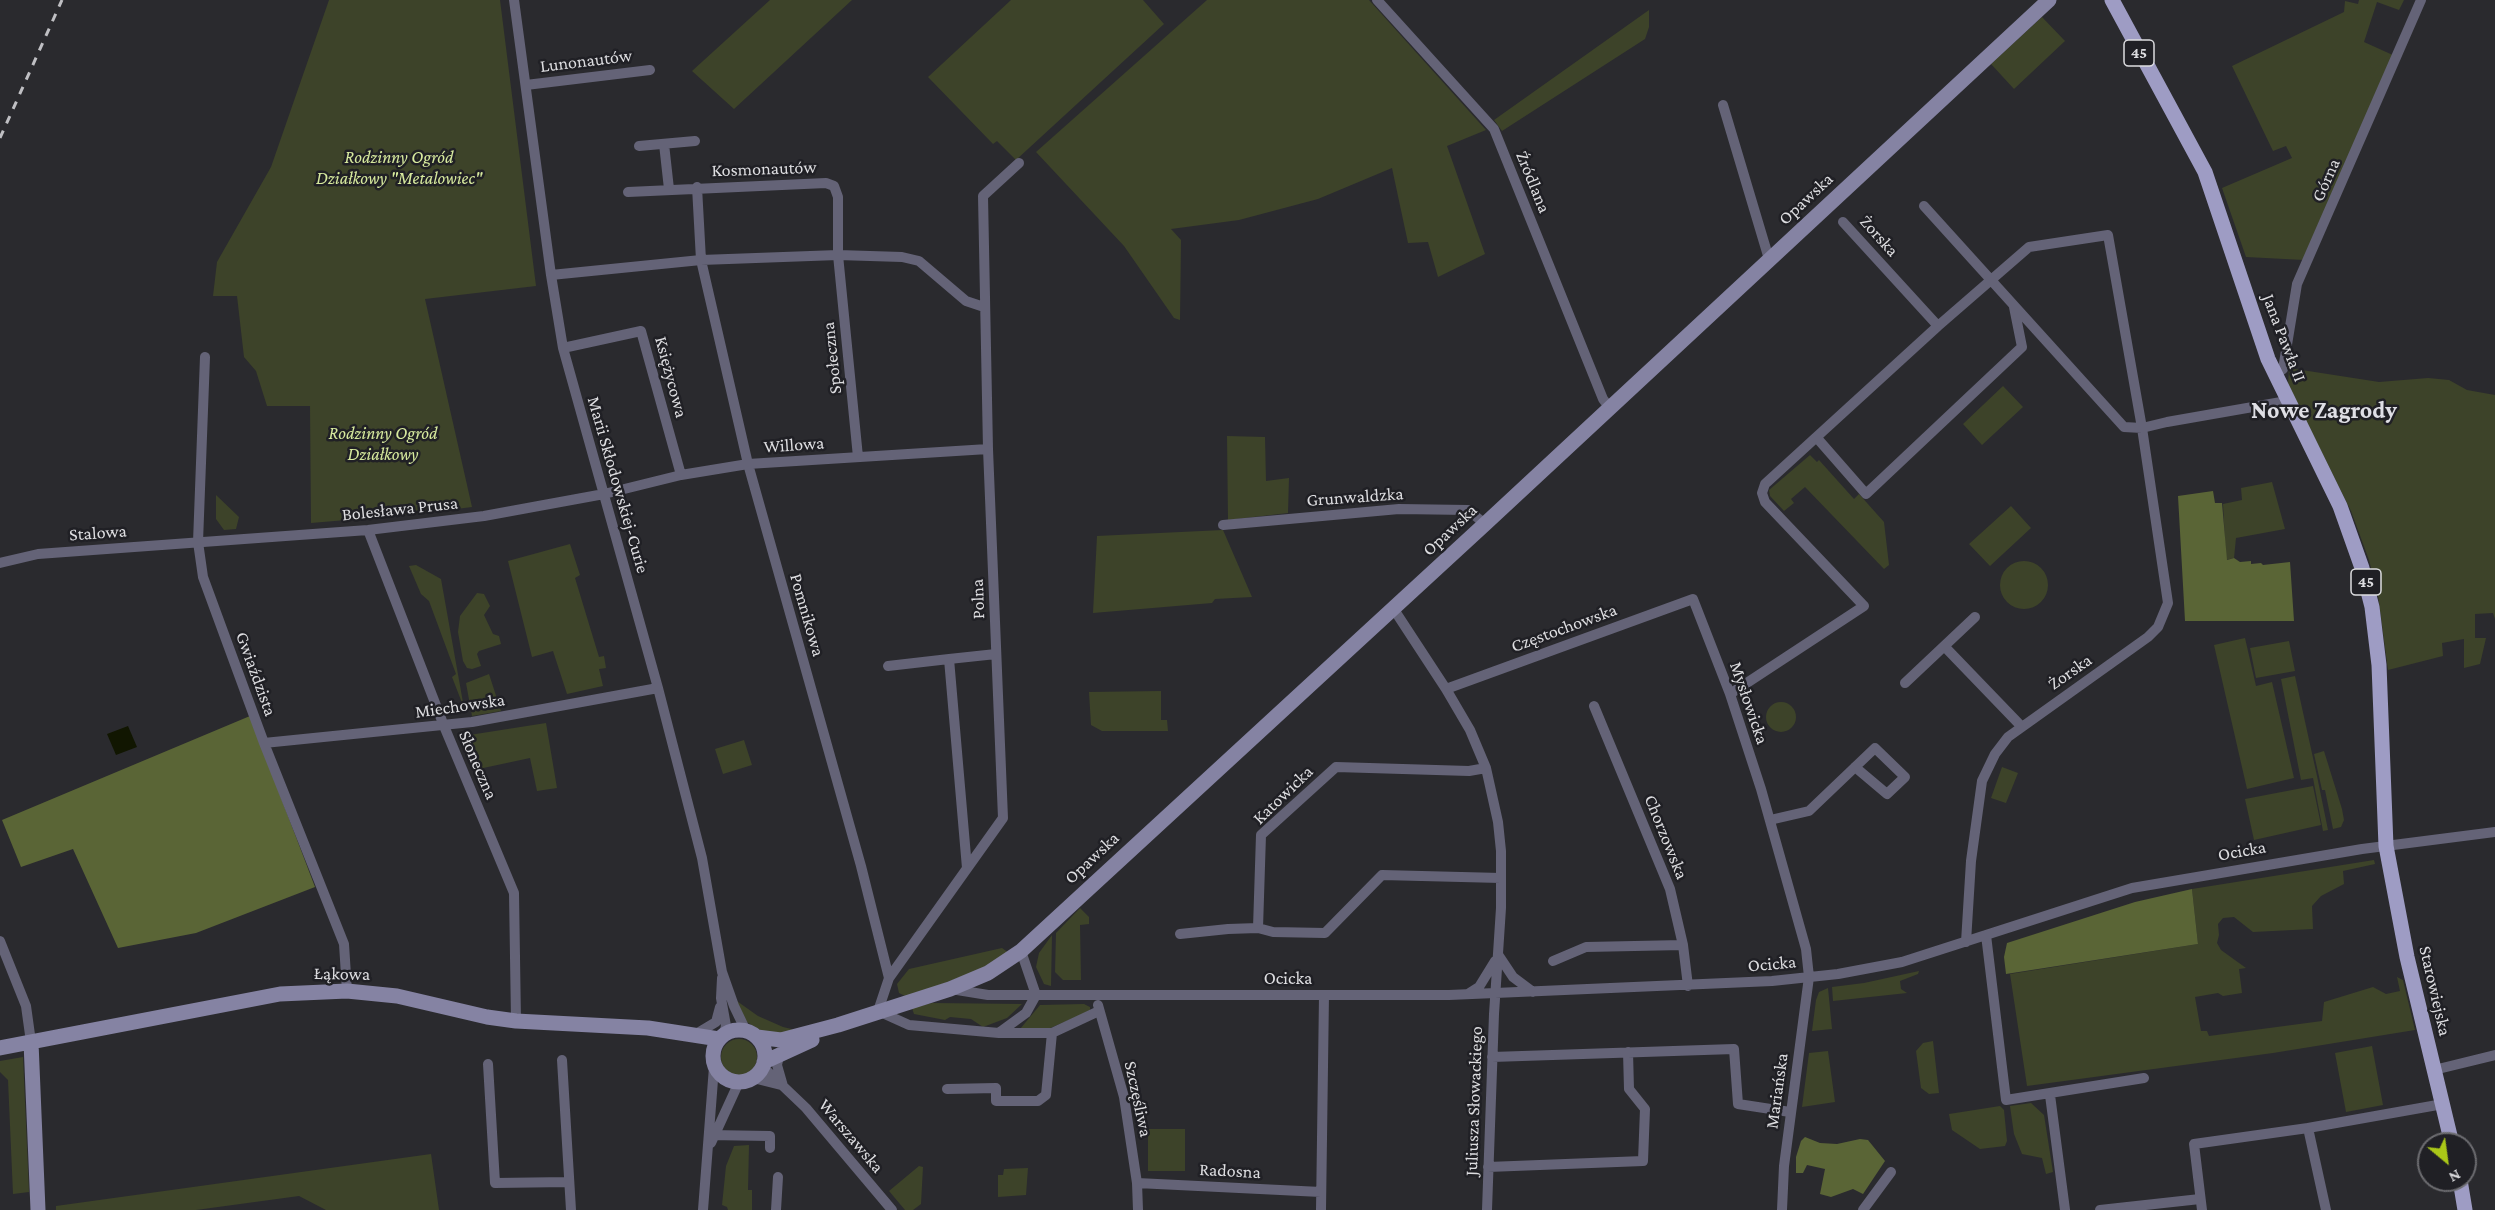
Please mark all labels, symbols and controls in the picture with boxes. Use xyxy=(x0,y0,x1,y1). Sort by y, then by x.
road number: 45 xyxy=(2124,40,2154,66)
street label: Lunonautów xyxy=(539,45,633,77)
park label: Rodzinny Ogród Działkowy "Metalowiec" xyxy=(316,146,482,188)
street label: Źródlana xyxy=(1511,148,1555,216)
street label: Górna xyxy=(2307,155,2345,205)
street label: Kosmonautów xyxy=(711,156,817,182)
street label: Opawska xyxy=(1774,168,1838,230)
street label: Żorska xyxy=(1855,211,1903,261)
street label: Jana Pawła II xyxy=(2257,291,2311,385)
street label: Społeczna xyxy=(817,321,847,395)
street label: Księżycowa xyxy=(650,334,692,420)
street label: Marii Skłodowskiej-Curie xyxy=(582,394,654,576)
district label: Nowe Zagrody xyxy=(2251,397,2397,425)
park label: Rodzinny Ogród Działkowy xyxy=(329,422,437,464)
street label: Willowa xyxy=(763,432,825,458)
street label: Grunwaldzka xyxy=(1306,483,1404,511)
street label: Bolesława Prusa xyxy=(341,492,459,526)
street label: Opawska xyxy=(1418,499,1482,561)
street label: Stalowa xyxy=(68,520,128,546)
road number: 45 xyxy=(2351,569,2381,595)
street label: Pomnikowa xyxy=(785,571,829,659)
street label: Polna xyxy=(967,578,989,620)
street label: Częstochowska xyxy=(1508,599,1620,657)
street label: Gwiaździsta xyxy=(231,629,281,719)
street label: Żorska xyxy=(2044,649,2096,695)
street label: Mysłowicka xyxy=(1725,659,1773,747)
street label: Miechowska xyxy=(414,689,506,723)
street label: Słoneczna xyxy=(454,727,502,803)
street label: Katowicka xyxy=(1248,761,1318,829)
street label: Chorzowska xyxy=(1639,792,1693,882)
street label: Opawska xyxy=(1060,827,1124,889)
street label: Ocicka xyxy=(2216,836,2268,866)
street label: Starowiejska xyxy=(2414,944,2456,1038)
street label: Ocicka xyxy=(1747,951,1797,977)
street label: Łąkowa xyxy=(314,963,370,985)
street label: Ocicka xyxy=(1264,967,1312,989)
street label: Juliusza Słowackiego xyxy=(1461,1026,1487,1176)
street label: Mariańska xyxy=(1761,1052,1793,1130)
street label: Szczęśliwa xyxy=(1119,1059,1157,1139)
street label: Warszawska xyxy=(814,1094,888,1178)
north arrow xyxy=(2417,1132,2477,1192)
street label: Radosna xyxy=(1199,1159,1261,1183)
text: N xyxy=(2446,1166,2464,1187)

